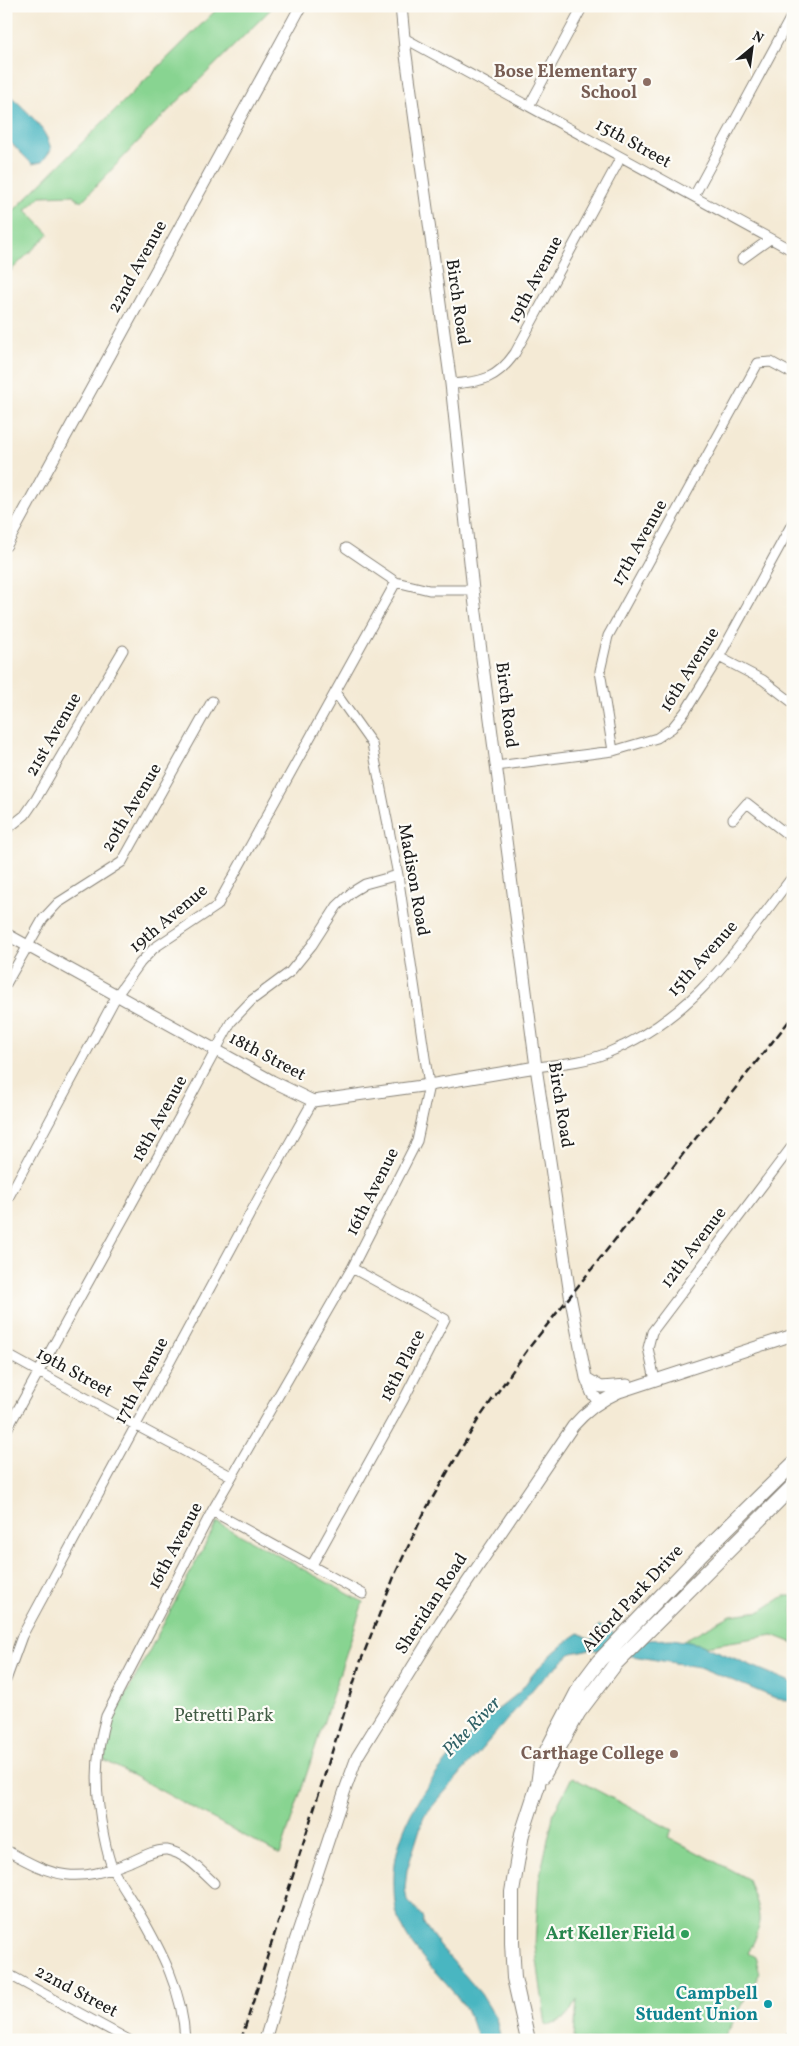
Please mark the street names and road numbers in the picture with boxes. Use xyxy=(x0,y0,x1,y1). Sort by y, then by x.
street label: 15th Street xyxy=(590,113,676,175)
street label: 22nd Avenue xyxy=(102,216,174,318)
street label: 19th Avenue xyxy=(502,232,570,328)
street label: Birch Road xyxy=(439,257,475,347)
street label: 17th Avenue xyxy=(606,495,674,591)
street label: 16th Avenue xyxy=(654,623,726,717)
street label: Birch Road xyxy=(488,660,524,750)
street label: 21st Avenue xyxy=(20,688,88,782)
street label: 20th Avenue xyxy=(96,759,168,857)
street label: Madison Road xyxy=(391,822,435,938)
street label: 19th Avenue xyxy=(124,879,214,959)
street label: 15th Avenue xyxy=(662,915,744,1003)
street label: 18th Street xyxy=(224,1026,310,1088)
street label: Birch Road xyxy=(541,1060,579,1150)
street label: 18th Avenue xyxy=(126,1071,194,1167)
street label: 16th Avenue xyxy=(340,1144,406,1240)
street label: 12th Avenue xyxy=(655,1202,733,1294)
street label: 18th Place xyxy=(374,1326,432,1406)
street label: 17th Avenue xyxy=(109,1333,175,1429)
street label: 19th Street xyxy=(31,1342,117,1404)
street label: 16th Avenue xyxy=(143,1498,209,1594)
street label: Alford Park Drive xyxy=(576,1539,690,1659)
street label: Sheridan Road xyxy=(390,1548,474,1660)
street label: 22nd Street xyxy=(30,1960,122,2024)

